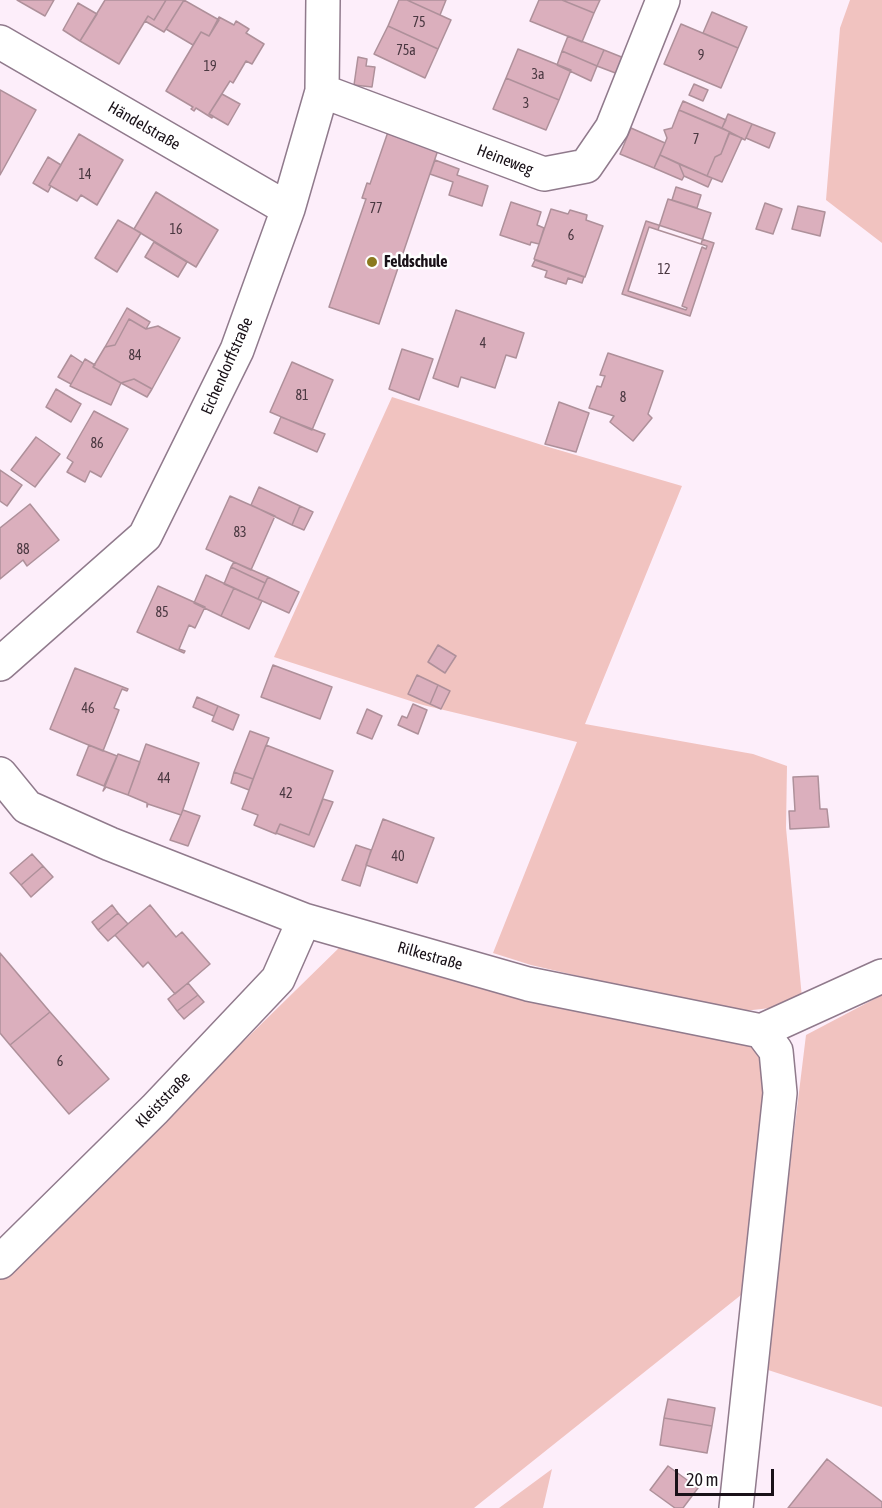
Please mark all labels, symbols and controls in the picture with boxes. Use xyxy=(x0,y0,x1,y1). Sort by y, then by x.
house number: 75 xyxy=(412,15,426,31)
house number: 75a xyxy=(396,43,416,59)
house number: 9 xyxy=(698,48,704,64)
house number: 19 xyxy=(203,59,217,75)
house number: 3a xyxy=(531,67,545,83)
house number: 3 xyxy=(523,96,529,112)
street label: Händelstraße xyxy=(104,98,184,154)
house number: 7 xyxy=(693,132,699,148)
street label: Heineweg xyxy=(474,141,536,179)
house number: 14 xyxy=(78,167,92,183)
house number: 77 xyxy=(369,201,383,217)
house number: 16 xyxy=(169,222,183,238)
house number: 6 xyxy=(568,228,574,244)
place label: Feldschule xyxy=(384,252,447,272)
marker: Feldschule xyxy=(365,255,379,269)
house number: 12 xyxy=(657,262,671,278)
street label: Eichendorffstraße xyxy=(197,314,257,418)
house number: 4 xyxy=(480,336,486,352)
house number: 84 xyxy=(128,348,142,364)
house number: 81 xyxy=(295,388,309,404)
house number: 8 xyxy=(620,390,626,406)
house number: 86 xyxy=(90,436,104,452)
house number: 83 xyxy=(233,525,247,541)
house number: 88 xyxy=(16,542,30,558)
house number: 85 xyxy=(155,605,169,621)
house number: 46 xyxy=(81,701,95,717)
house number: 44 xyxy=(157,771,171,787)
house number: 42 xyxy=(279,786,293,802)
house number: 40 xyxy=(391,849,405,865)
street label: Rilkestraße xyxy=(395,938,465,974)
house number: 6 xyxy=(57,1054,63,1070)
street label: Kleiststraße xyxy=(132,1068,194,1132)
scale bar xyxy=(678,1457,777,1495)
text: 20 m xyxy=(686,1469,718,1490)

